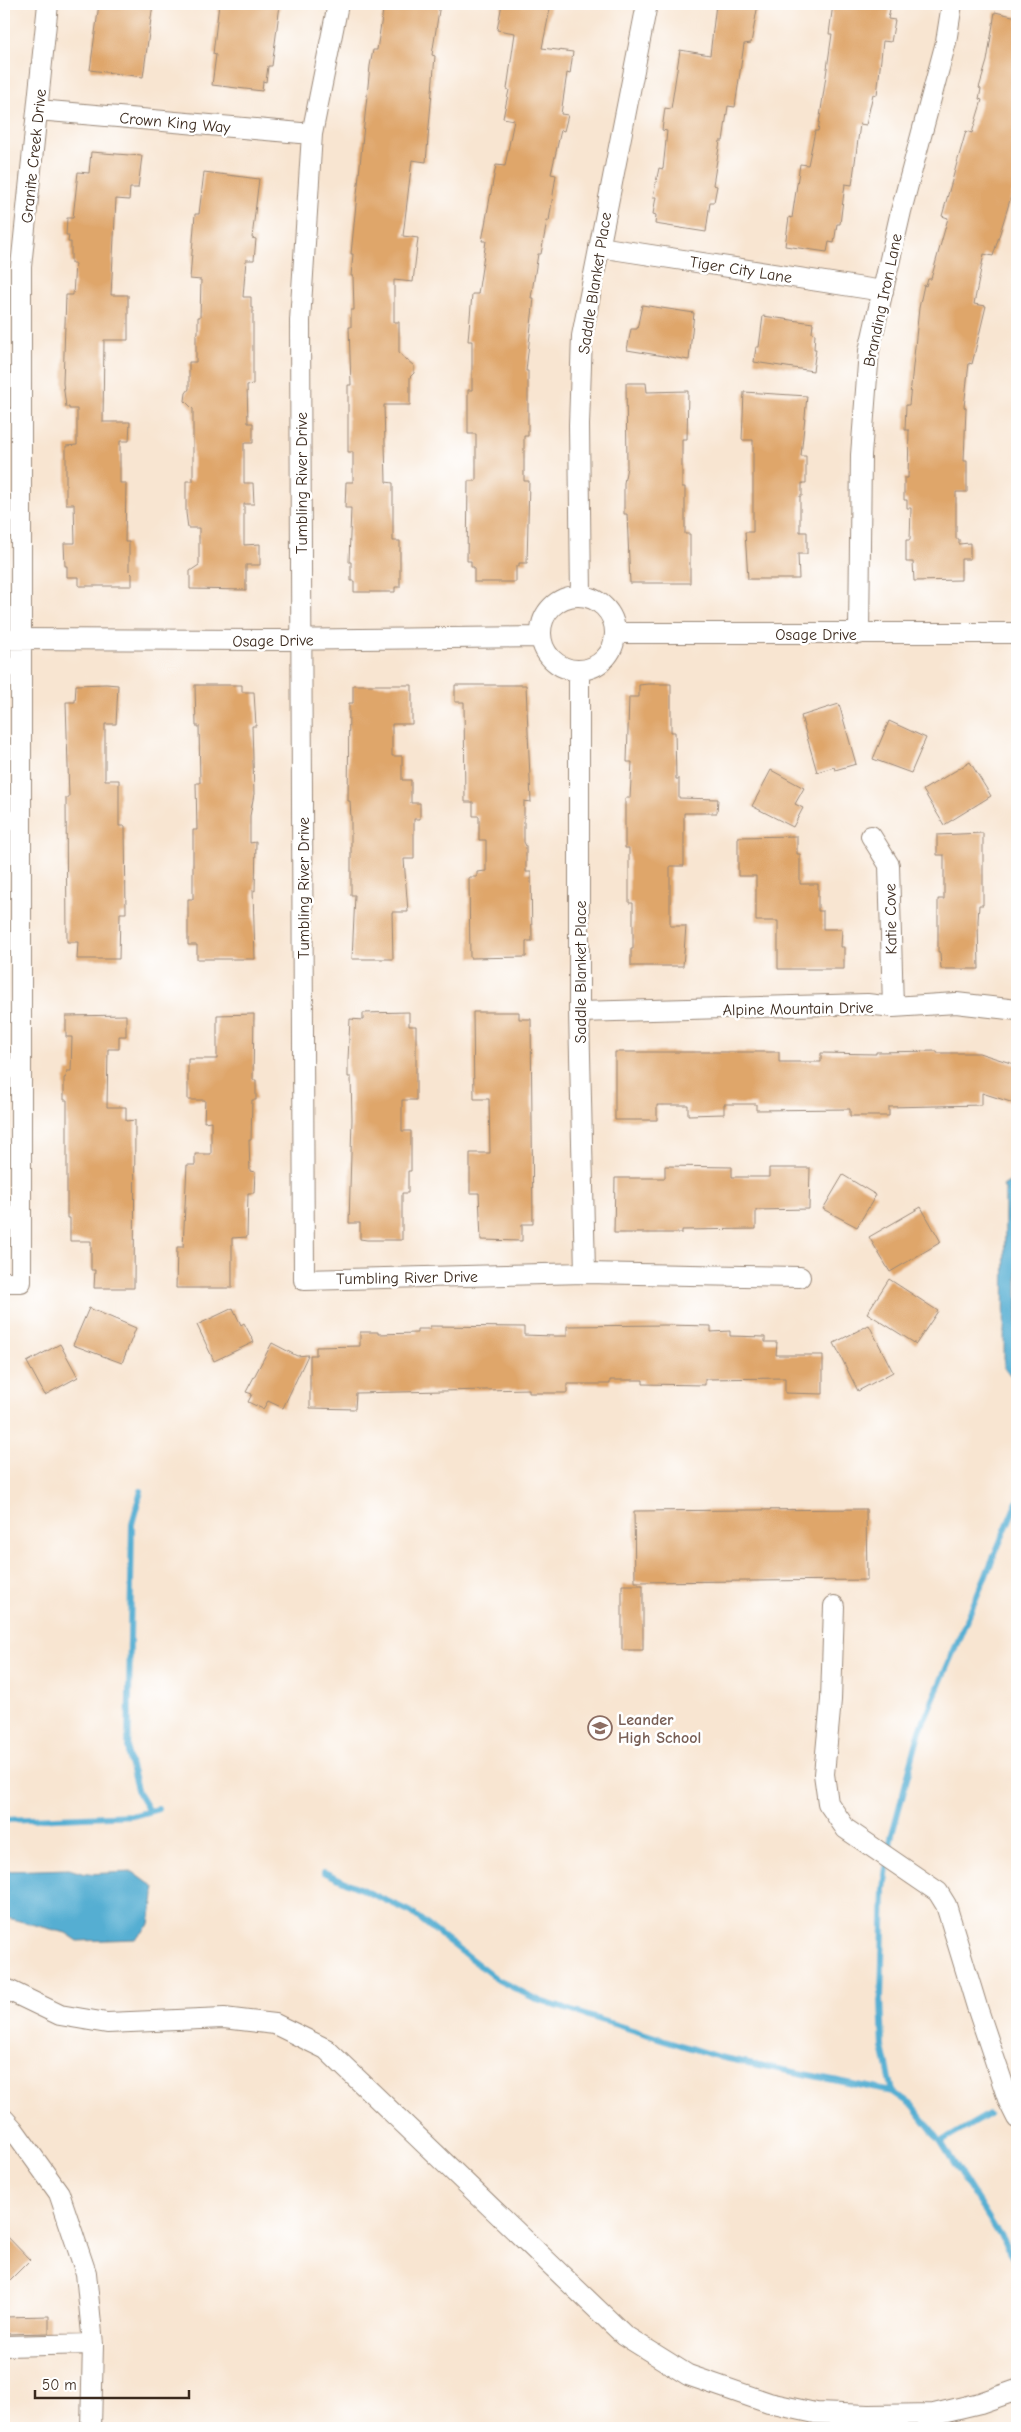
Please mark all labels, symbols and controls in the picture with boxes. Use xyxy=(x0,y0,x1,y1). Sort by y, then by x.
street label: Granite Creek Drive xyxy=(18,88,50,224)
street label: Crown King Way xyxy=(119,109,232,137)
street label: Saddle Blanket Place xyxy=(575,211,615,355)
street label: Branding Iron Lane xyxy=(860,232,906,368)
street label: Tiger City Lane xyxy=(688,253,793,287)
street label: Tumbling River Drive xyxy=(293,412,311,554)
street label: Osage Drive xyxy=(775,626,857,644)
street label: Osage Drive xyxy=(232,631,314,651)
street label: Tumbling River Drive xyxy=(295,817,313,959)
street label: Katie Cove xyxy=(881,883,901,955)
street label: Saddle Blanket Place xyxy=(572,900,590,1044)
street label: Alpine Mountain Drive xyxy=(723,999,873,1019)
street label: Tumbling River Drive xyxy=(336,1268,478,1288)
place label: Leander High School xyxy=(618,1711,701,1747)
school or university icon: Leander High School xyxy=(587,1715,613,1741)
scale bar xyxy=(35,2367,189,2399)
text: 50 m xyxy=(42,2376,77,2394)

